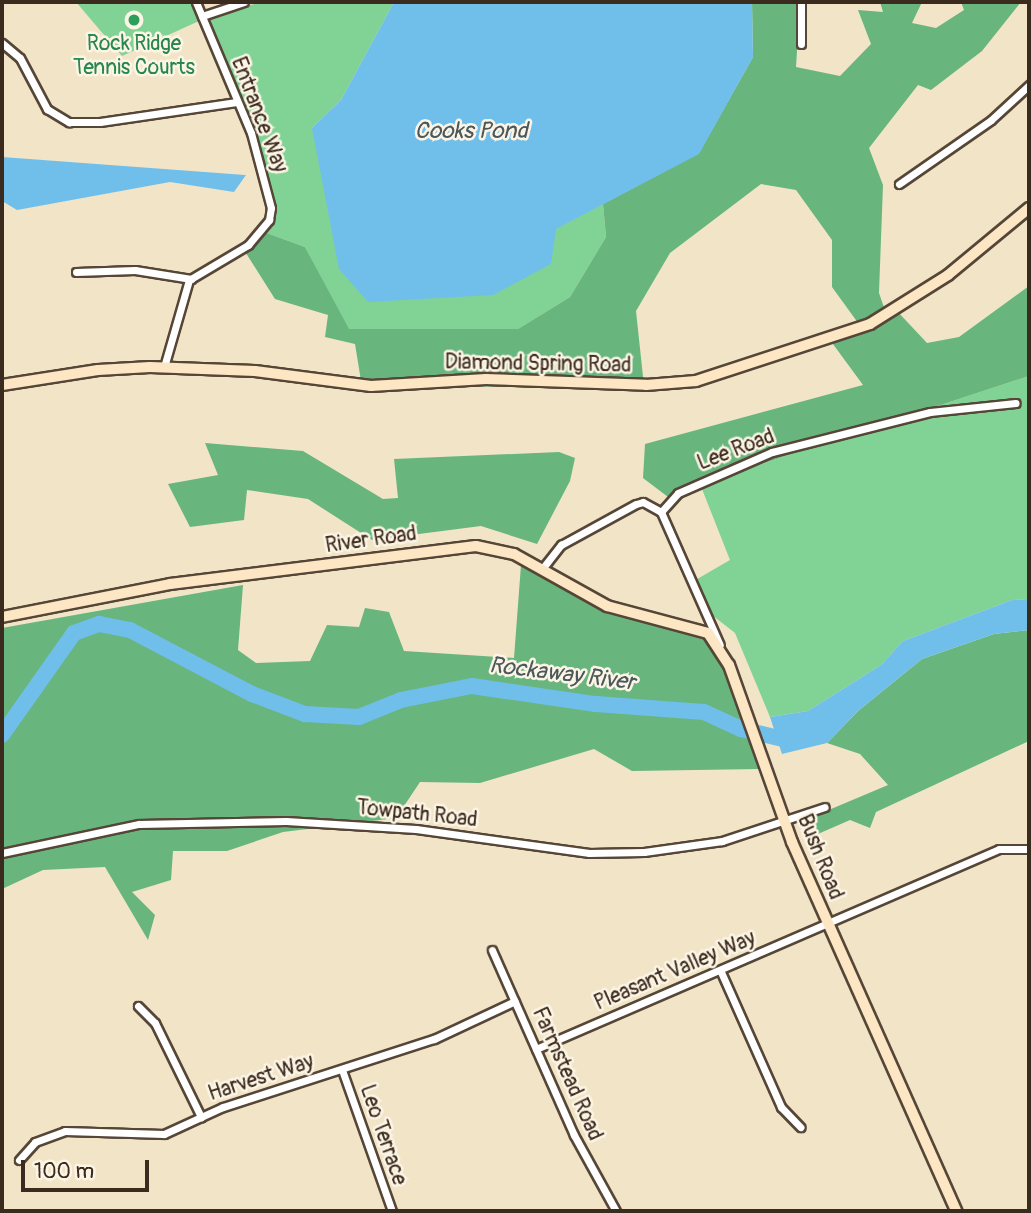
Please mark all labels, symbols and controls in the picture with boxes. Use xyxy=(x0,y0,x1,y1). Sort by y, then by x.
marker: Rock Ridge Tennis Courts xyxy=(126,12,142,28)
place label: Rock Ridge Tennis Courts xyxy=(73,31,195,81)
street label: Entrance Way xyxy=(225,54,293,176)
water label: Cooks Pond xyxy=(415,117,527,145)
street label: Diamond Spring Road xyxy=(444,350,632,378)
street label: Lee Road xyxy=(694,424,778,476)
street label: River Road xyxy=(324,521,418,559)
water label: Rockaway River xyxy=(488,651,636,697)
street label: Towpath Road xyxy=(355,795,479,833)
street label: Bush Road xyxy=(792,811,848,903)
street label: Pleasant Valley Way xyxy=(591,926,759,1016)
street label: Farmstead Road xyxy=(526,1003,608,1145)
street label: Harvest Way xyxy=(205,1049,317,1107)
street label: Leo Terrace xyxy=(354,1081,412,1189)
scale bar xyxy=(24,1146,152,1190)
text: 100 m xyxy=(34,1158,94,1185)

